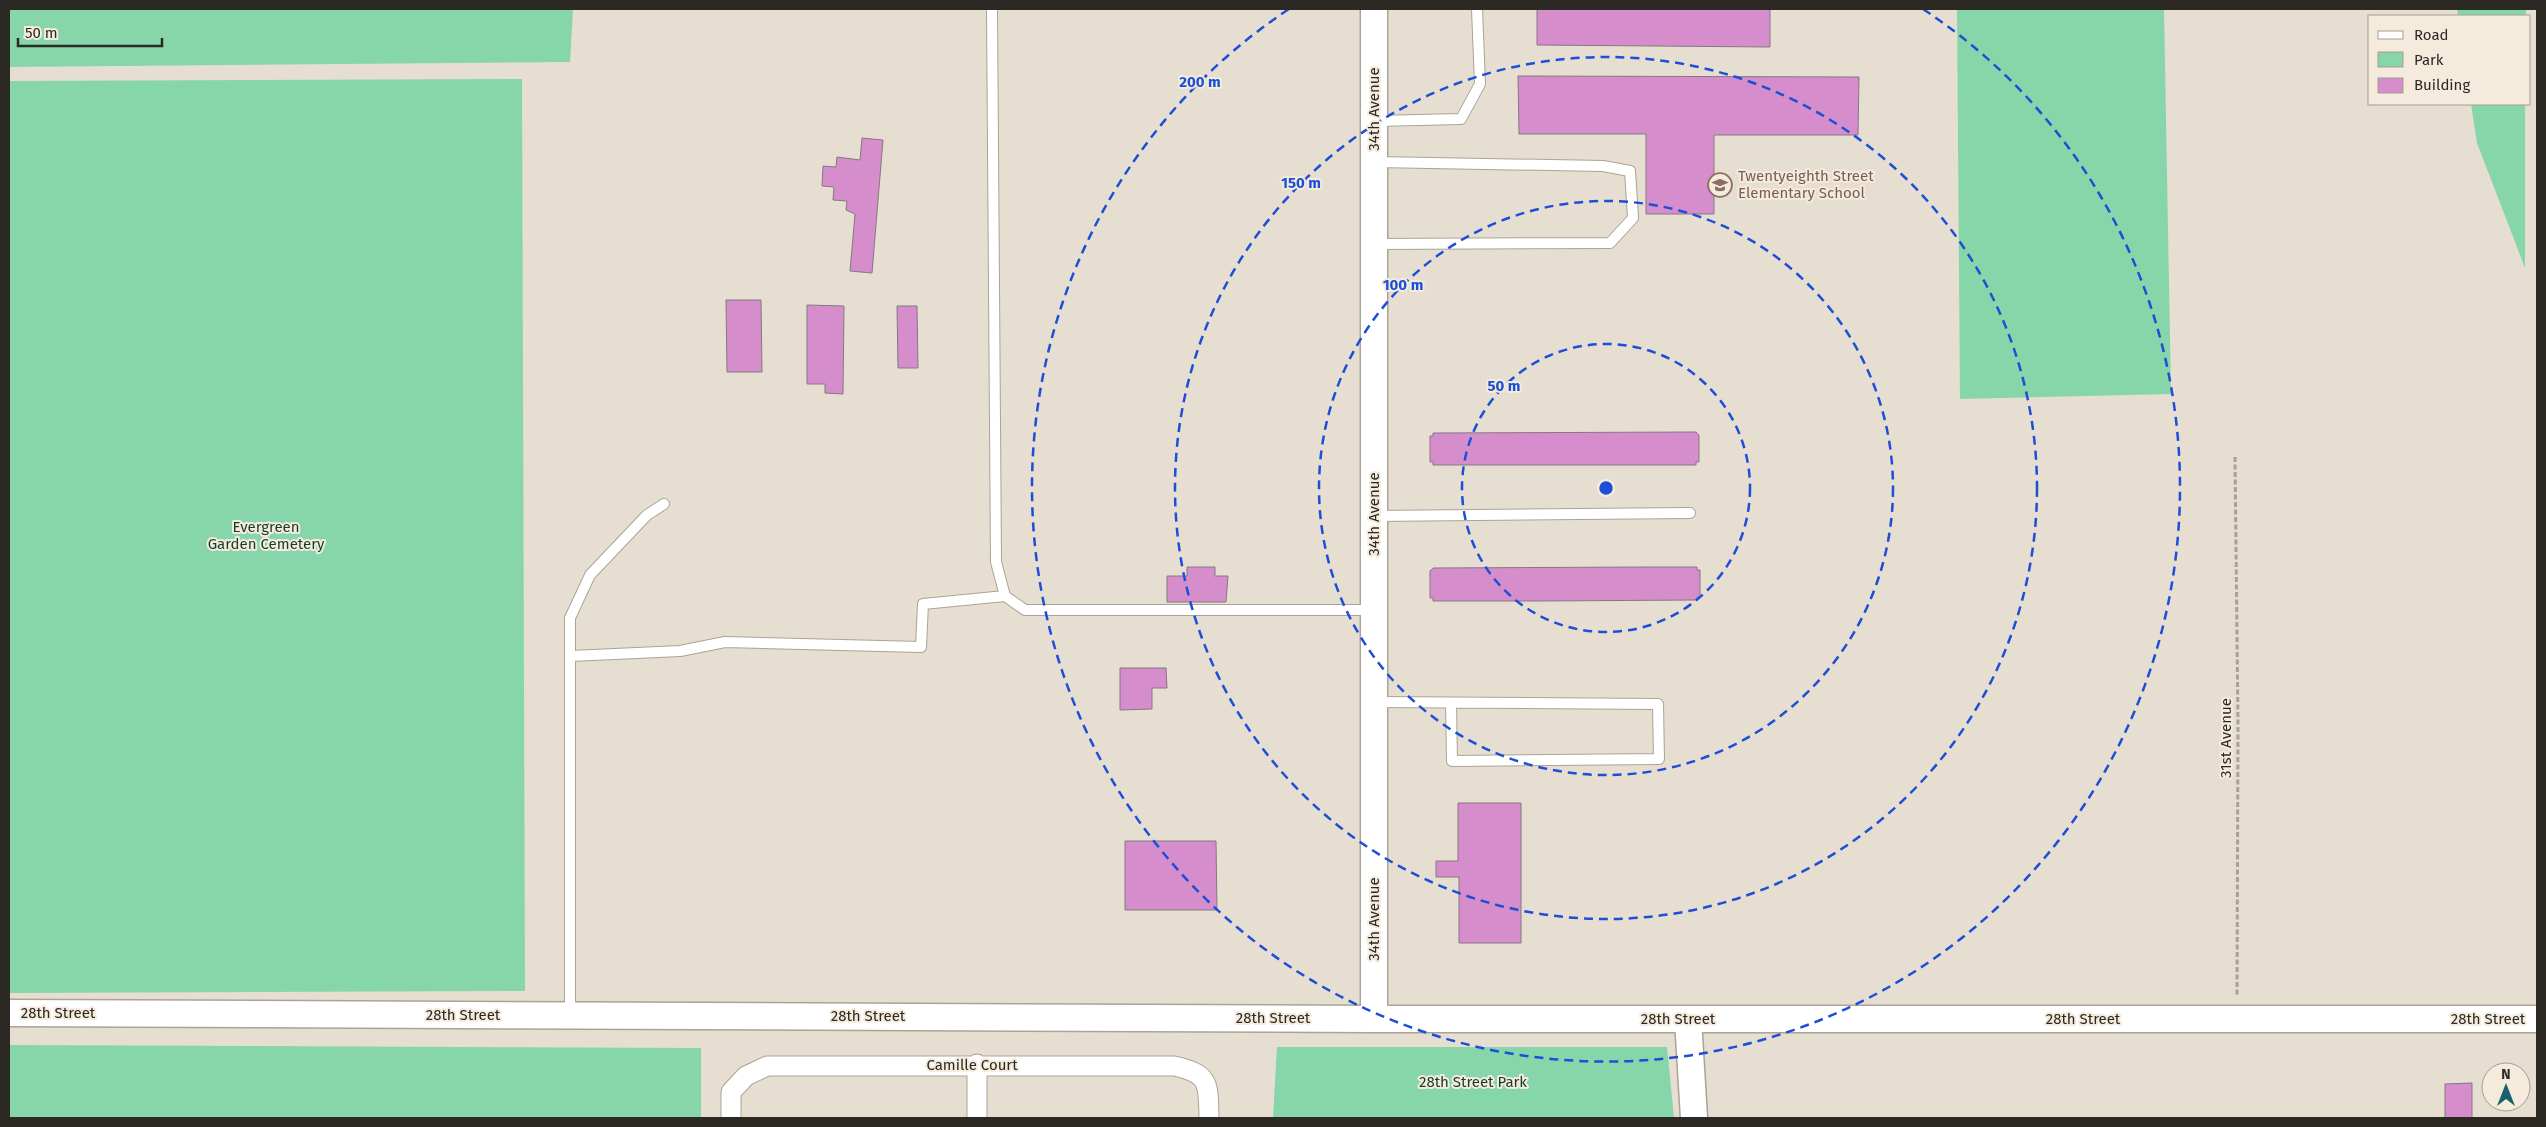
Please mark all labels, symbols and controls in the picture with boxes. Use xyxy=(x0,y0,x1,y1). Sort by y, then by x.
scale bar xyxy=(18,15,161,47)
legend xyxy=(2368,15,2531,105)
text: 50 m xyxy=(25,24,58,42)
text: Road xyxy=(2414,26,2449,44)
text: Park xyxy=(2414,51,2444,69)
street label: 34th Avenue xyxy=(1365,67,1383,151)
text: 200 m xyxy=(1179,73,1221,91)
text: Building xyxy=(2414,76,2470,94)
place label: Twentyeighth Street Elementary School xyxy=(1738,167,1874,202)
school or university icon: Twentyeighth Street Elementary School xyxy=(1707,172,1733,198)
text: 150 m xyxy=(1281,174,1321,192)
text: 100 m xyxy=(1383,276,1423,294)
text: 50 m xyxy=(1487,377,1521,395)
street label: 34th Avenue xyxy=(1365,472,1383,556)
centre of rings xyxy=(1597,479,1615,497)
park label: Evergreen Garden Cemetery xyxy=(208,518,325,553)
street label: 31st Avenue xyxy=(2217,698,2235,778)
street label: 34th Avenue xyxy=(1365,877,1383,961)
street label: 28th Street xyxy=(21,1004,96,1022)
street label: 28th Street xyxy=(426,1006,501,1024)
street label: 28th Street xyxy=(831,1007,906,1025)
street label: 28th Street xyxy=(1236,1009,1311,1027)
street label: 28th Street xyxy=(1641,1010,1716,1028)
street label: 28th Street xyxy=(2046,1010,2121,1028)
street label: 28th Street xyxy=(2451,1010,2526,1028)
street label: Camille Court xyxy=(926,1056,1018,1074)
north arrow xyxy=(2481,1062,2531,1112)
text: N xyxy=(2501,1066,2511,1083)
park label: 28th Street Park xyxy=(1419,1073,1527,1091)

